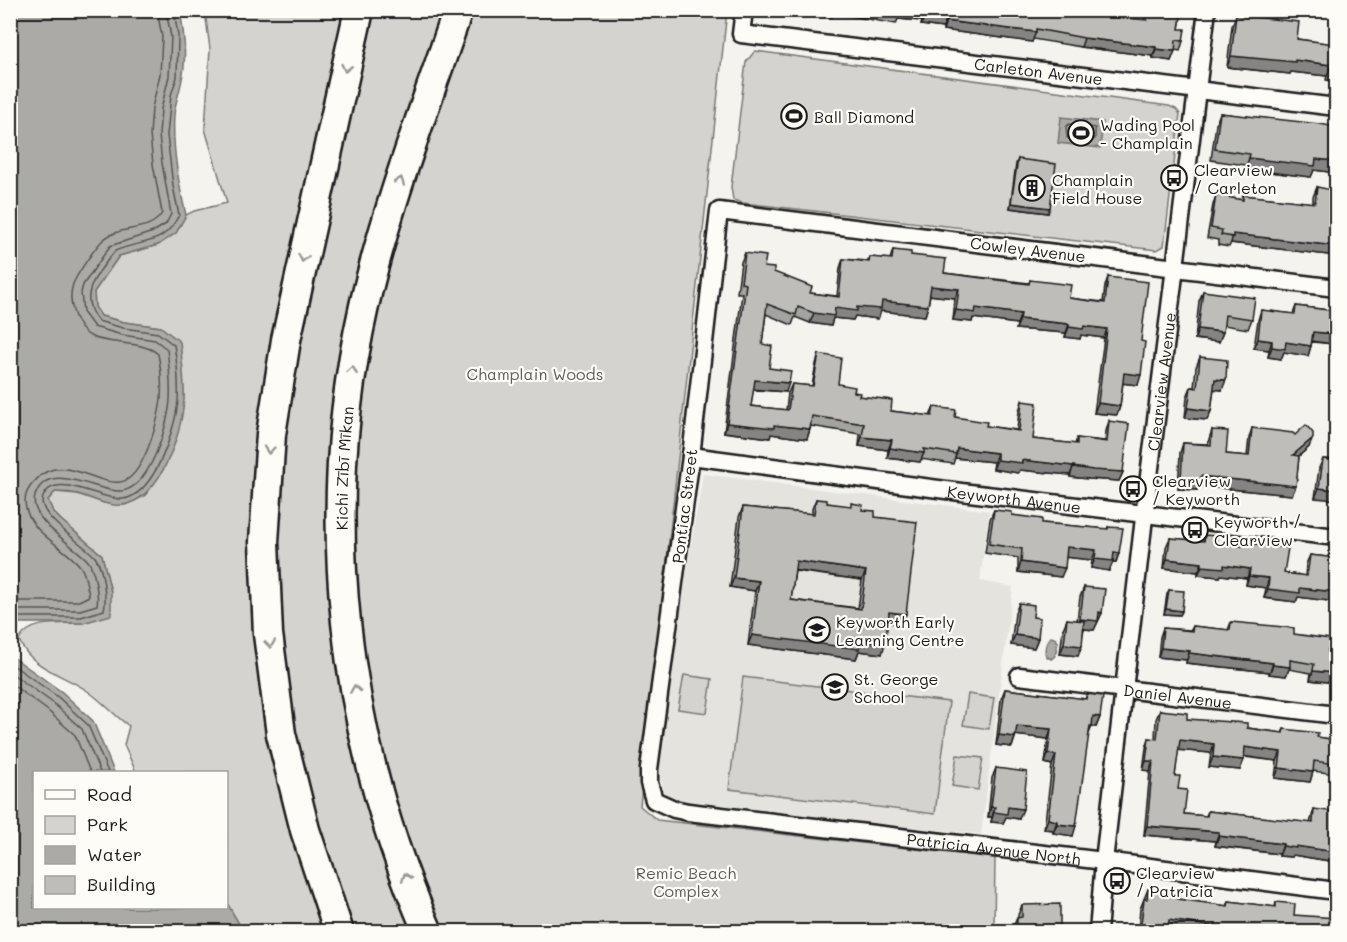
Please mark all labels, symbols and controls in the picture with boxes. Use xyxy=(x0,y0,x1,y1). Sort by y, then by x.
street label: Carleton Avenue xyxy=(973,52,1104,89)
one-way arrow xyxy=(340,62,353,72)
sports icon: Ball Diamond xyxy=(779,101,809,131)
place label: Ball Diamond xyxy=(814,106,914,127)
place label: Wading Pool - Champlain xyxy=(1100,114,1195,153)
sports icon: Wading Pool - Champlain xyxy=(1066,118,1096,148)
place label: Clearview / Carleton xyxy=(1194,159,1276,198)
bus stop icon: Clearview / Carleton xyxy=(1159,163,1189,193)
place label: Champlain Field House xyxy=(1052,169,1142,208)
building icon: Champlain Field House xyxy=(1017,173,1047,203)
one-way arrow xyxy=(393,176,405,187)
street label: Cowley Avenue xyxy=(969,232,1087,266)
one-way arrow xyxy=(297,253,310,263)
street label: Clearview Avenue xyxy=(1142,311,1180,452)
park label: Champlain Woods xyxy=(467,363,603,384)
one-way arrow xyxy=(345,365,358,375)
street label: Kichi Zībī Mīkan xyxy=(330,405,357,530)
one-way arrow xyxy=(263,445,276,454)
street label: Pontiac Street xyxy=(667,447,701,565)
place label: Clearview / Keyworth xyxy=(1152,470,1240,509)
bus stop icon: Clearview / Keyworth xyxy=(1118,474,1148,504)
street label: Keyworth Avenue xyxy=(946,480,1082,517)
place label: Keyworth / Clearview xyxy=(1214,511,1302,550)
bus stop icon: Keyworth / Clearview xyxy=(1180,515,1210,545)
place label: Keyworth Early Learning Centre xyxy=(836,611,965,650)
school or university icon: Keyworth Early Learning Centre xyxy=(802,615,832,645)
one-way arrow xyxy=(263,640,275,649)
place label: St. George School xyxy=(854,668,938,707)
school or university icon: St. George School xyxy=(820,672,850,702)
street label: Daniel Avenue xyxy=(1122,678,1233,713)
one-way arrow xyxy=(349,685,362,695)
legend xyxy=(33,771,228,909)
text: Road xyxy=(87,782,132,806)
text: Park xyxy=(87,812,128,836)
street label: Patricia Avenue North xyxy=(906,827,1082,869)
text: Water xyxy=(87,842,142,866)
park label: Remic Beach Complex xyxy=(636,862,736,901)
place label: Clearview / Patricia xyxy=(1136,862,1215,901)
bus stop icon: Clearview / Patricia xyxy=(1102,866,1132,896)
text: Building xyxy=(87,872,155,896)
one-way arrow xyxy=(401,872,413,883)

